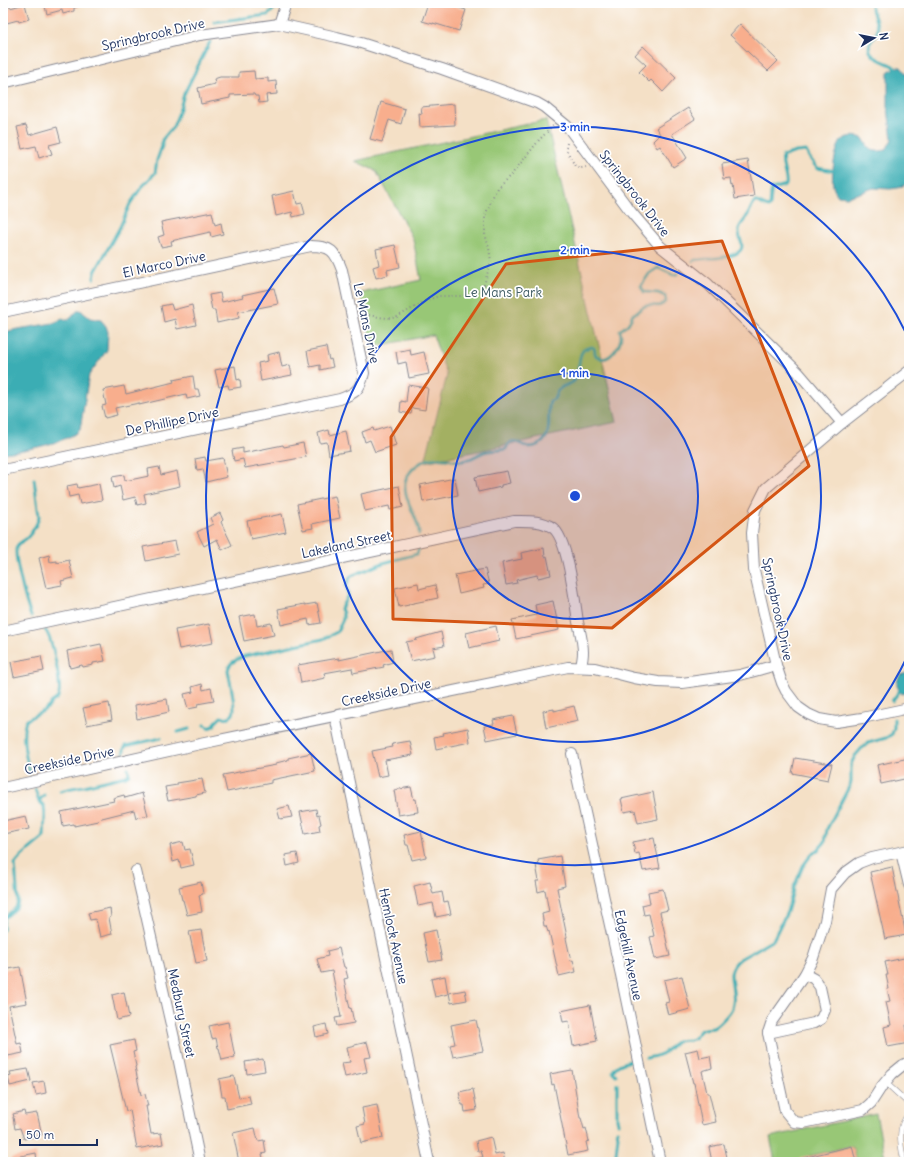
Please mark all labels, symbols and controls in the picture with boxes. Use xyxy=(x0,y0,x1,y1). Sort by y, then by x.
street label: Springbrook Drive xyxy=(100,14,206,55)
north arrow xyxy=(854,18,894,58)
text: N xyxy=(876,31,891,41)
text: 3 min xyxy=(560,119,590,134)
street label: Springbrook Drive xyxy=(596,147,674,240)
text: 2 min xyxy=(560,242,590,257)
street label: El Marco Drive xyxy=(121,247,207,282)
street label: Le Mans Drive xyxy=(350,281,383,365)
park label: Le Mans Park xyxy=(464,284,542,301)
text: 1 min xyxy=(561,365,589,380)
street label: De Phillipe Drive xyxy=(124,403,220,440)
centre of rings xyxy=(568,489,582,503)
street label: Lakeland Street xyxy=(300,527,393,562)
street label: Springbrook Drive xyxy=(758,556,797,662)
street label: Creekside Drive xyxy=(340,675,433,710)
street label: Creekside Drive xyxy=(23,743,116,778)
street label: Hemlock Avenue xyxy=(375,887,412,986)
street label: Edgehill Avenue xyxy=(611,908,646,1002)
street label: Medbury Street xyxy=(164,967,199,1060)
scale bar xyxy=(20,1121,97,1147)
text: 50 m xyxy=(26,1127,55,1142)

